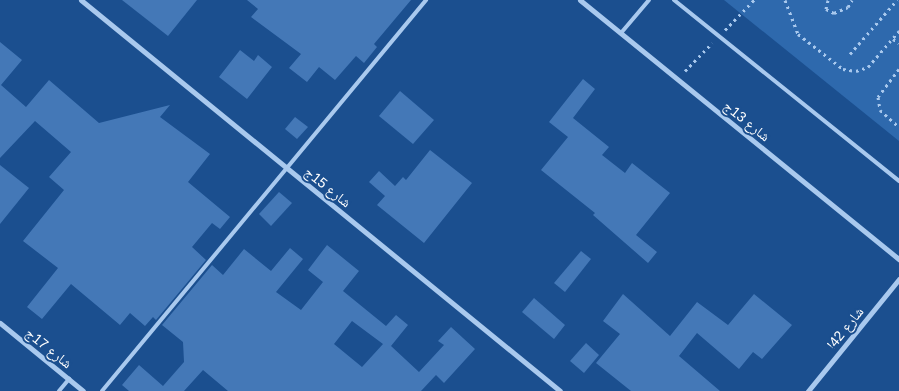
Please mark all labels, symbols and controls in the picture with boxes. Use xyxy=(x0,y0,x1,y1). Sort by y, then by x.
street label: شارع 13ج xyxy=(720,97,774,145)
street label: شارع 15ج xyxy=(301,163,355,211)
street label: شارع 42ا xyxy=(823,304,867,352)
street label: شارع 17ج xyxy=(22,324,76,372)

